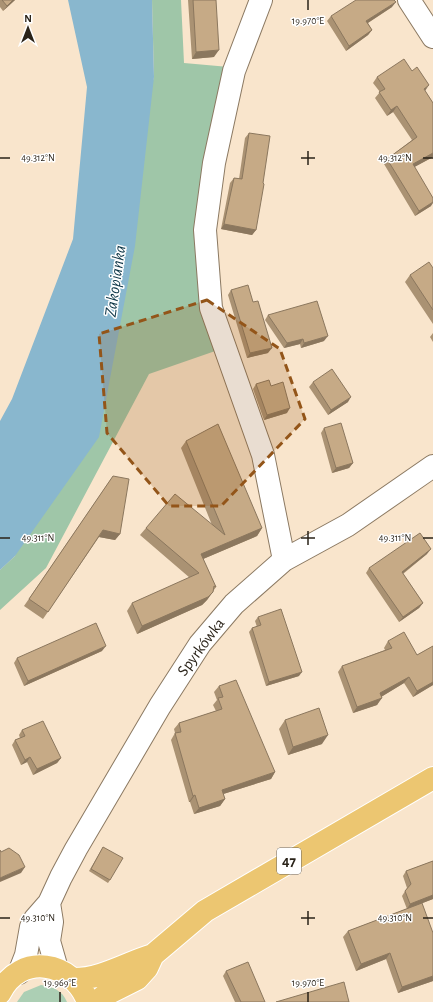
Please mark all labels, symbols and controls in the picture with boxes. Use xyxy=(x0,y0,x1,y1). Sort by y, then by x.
north arrow xyxy=(8,8,48,48)
text: N xyxy=(24,13,32,24)
text: 19.970°E xyxy=(292,16,324,26)
text: 49.312°N xyxy=(21,153,55,163)
text: 49.312°N xyxy=(378,153,412,163)
water label: Zakopianka xyxy=(102,244,129,318)
text: 49.311°N xyxy=(22,533,54,543)
text: 49.311°N xyxy=(379,533,411,543)
street label: Spyrkówka xyxy=(174,615,228,679)
road number: 47 xyxy=(277,848,301,874)
text: 49.310°N xyxy=(21,913,55,923)
text: 49.310°N xyxy=(378,913,412,923)
text: 19.969°E xyxy=(44,978,76,988)
text: 19.970°E xyxy=(292,978,324,988)

